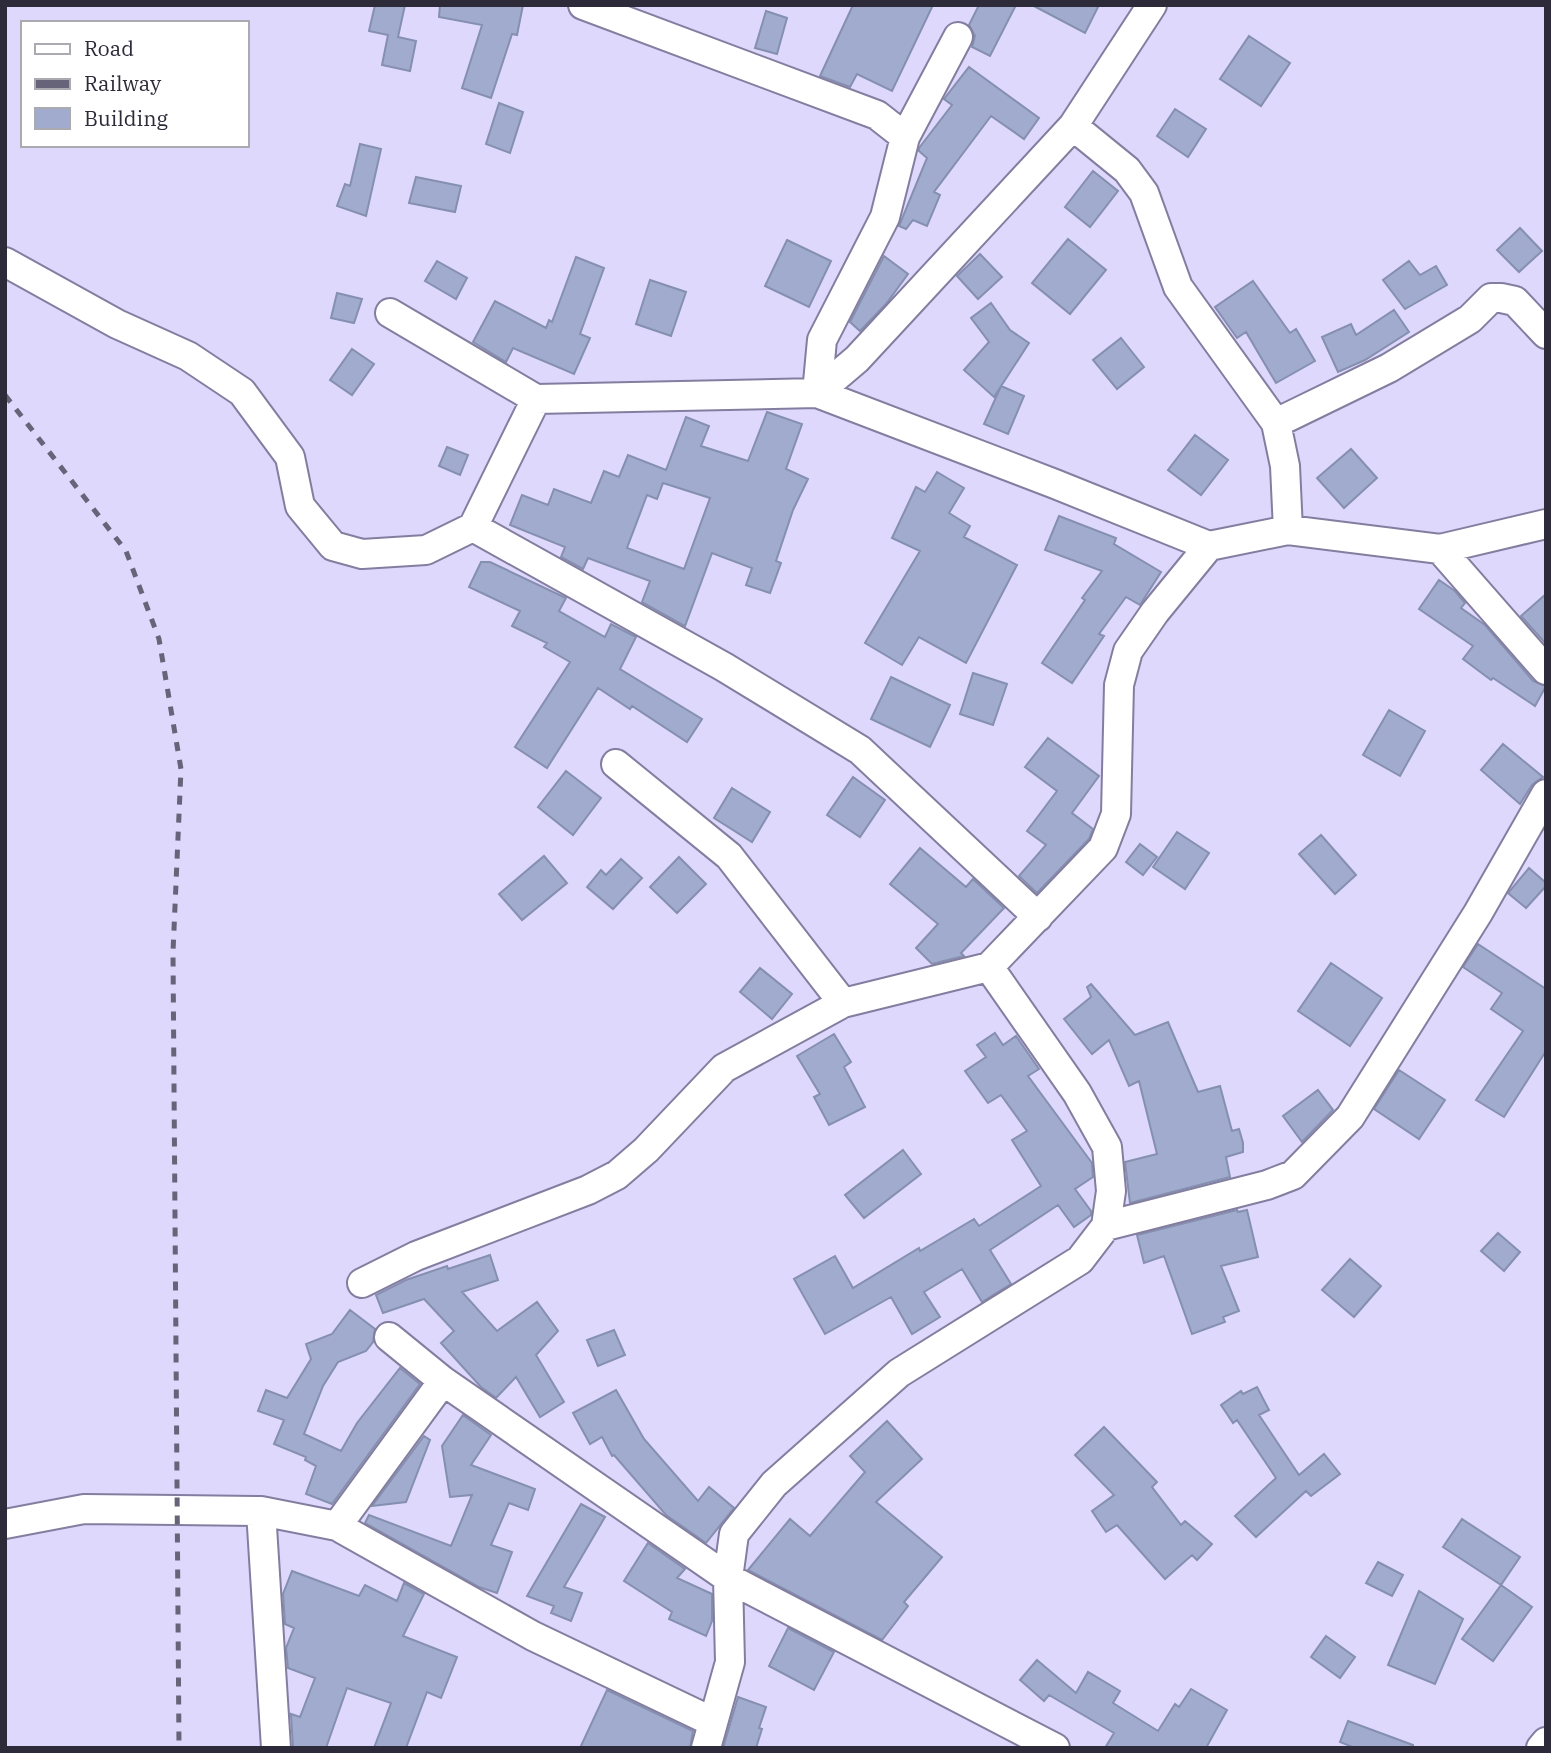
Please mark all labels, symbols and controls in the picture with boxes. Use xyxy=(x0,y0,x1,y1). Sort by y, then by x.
legend xyxy=(21,21,248,147)
text: Road xyxy=(84,34,134,62)
text: Railway xyxy=(84,69,162,97)
text: Building xyxy=(84,104,169,132)

